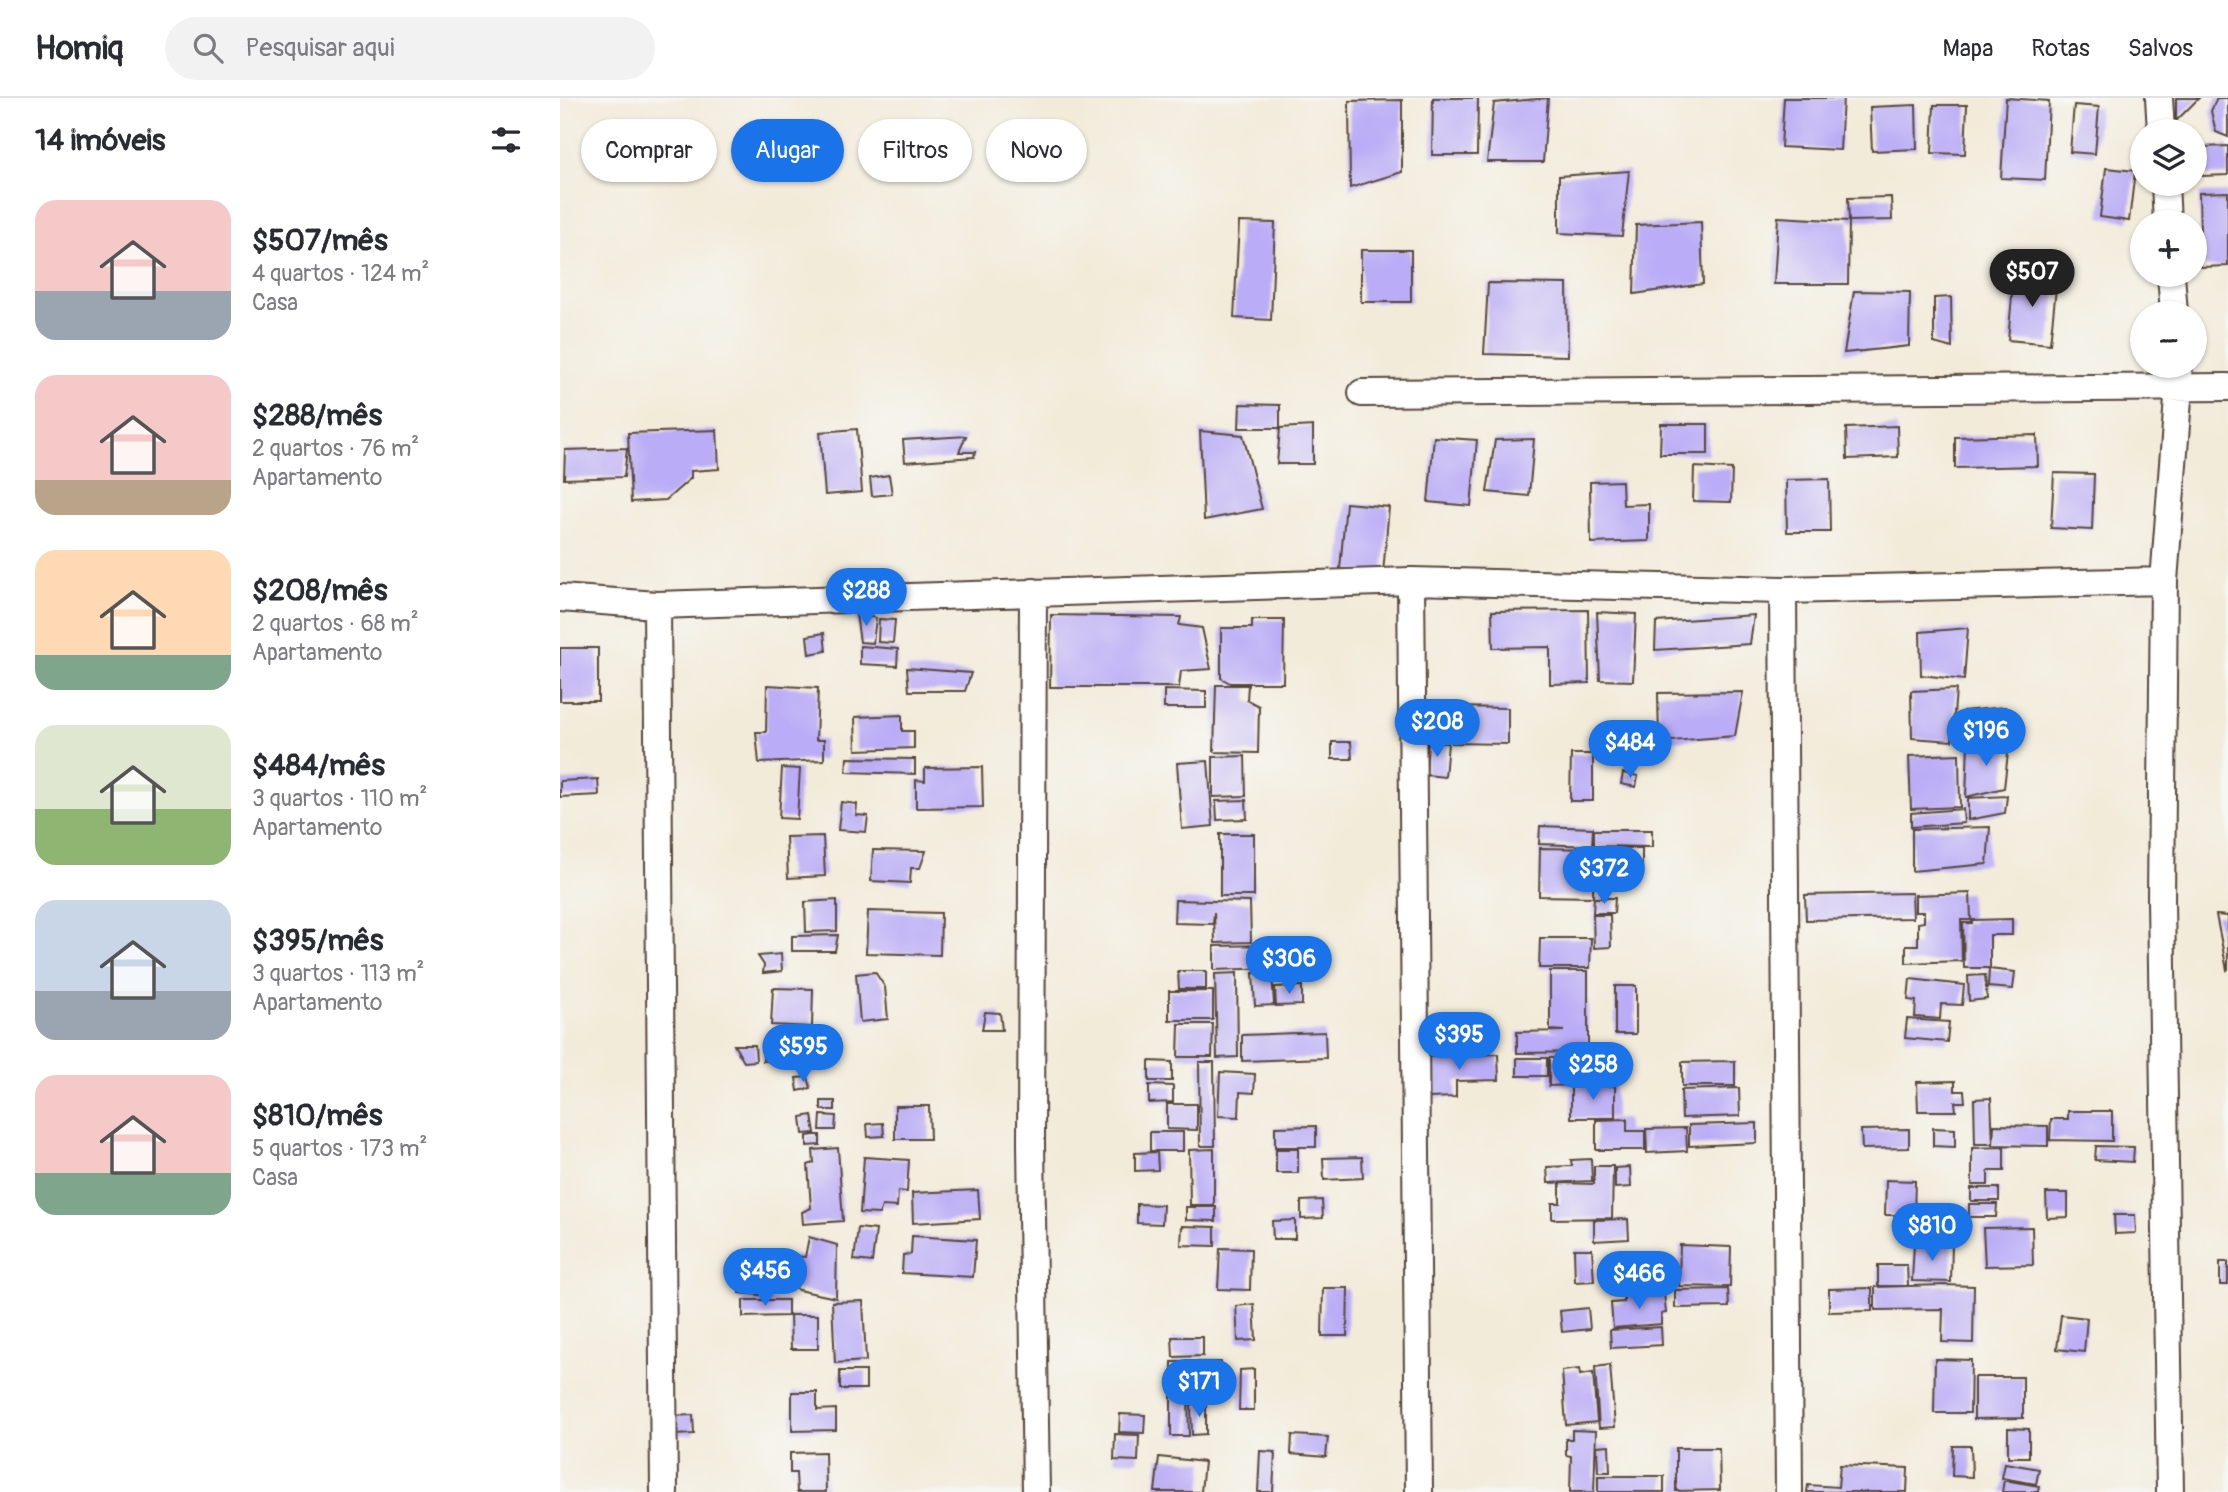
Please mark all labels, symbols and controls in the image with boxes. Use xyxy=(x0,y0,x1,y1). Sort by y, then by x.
search box xyxy=(165,17,655,80)
text: Homiq xyxy=(35,28,123,69)
icon: search xyxy=(189,29,227,67)
text: Pesquisar aqui xyxy=(245,32,395,64)
text: Mapa xyxy=(1942,34,1993,63)
text: Rotas xyxy=(2031,34,2090,63)
text: Salvos xyxy=(2128,34,2193,63)
chip: Comprar xyxy=(581,119,717,182)
chip: Alugar xyxy=(731,119,844,182)
chip: Filtros xyxy=(858,119,972,182)
chip: Novo xyxy=(986,119,1087,182)
map controls xyxy=(2130,119,2207,378)
button: layers xyxy=(2130,119,2207,196)
icon: filters xyxy=(487,121,525,159)
text: 14 imóveis xyxy=(35,122,165,159)
button: + xyxy=(2130,210,2207,287)
text: $507/mês xyxy=(252,222,388,259)
icon: home xyxy=(91,228,175,312)
pin: $507 xyxy=(1991,250,2073,309)
text: $507 xyxy=(2006,257,2058,286)
text: 4 quartos · 124 m² xyxy=(252,259,429,288)
text: Casa xyxy=(252,288,298,317)
button: − xyxy=(2130,301,2207,378)
text: $288/mês xyxy=(252,397,382,434)
icon: home xyxy=(91,403,175,487)
text: 2 quartos · 76 m² xyxy=(252,434,419,463)
text: Apartamento xyxy=(252,463,382,492)
pin: $288 xyxy=(825,568,907,628)
text: $208/mês xyxy=(252,572,387,609)
text: $288 xyxy=(842,576,890,605)
icon: home xyxy=(91,578,175,662)
text: 2 quartos · 68 m² xyxy=(252,609,419,638)
text: Apartamento xyxy=(252,638,382,667)
pin: $208 xyxy=(1396,700,1478,759)
text: $208 xyxy=(1411,707,1463,736)
pin: $196 xyxy=(1945,708,2027,768)
text: $196 xyxy=(1963,716,2009,745)
pin: $484 xyxy=(1589,720,1671,780)
text: $484 xyxy=(1605,728,1655,757)
text: $484/mês xyxy=(252,747,385,784)
icon: home xyxy=(91,753,175,837)
text: 3 quartos · 110 m² xyxy=(252,784,427,813)
text: Apartamento xyxy=(252,813,382,842)
pin: $372 xyxy=(1563,846,1645,906)
text: $372 xyxy=(1579,854,1629,883)
text: $395/mês xyxy=(252,922,384,959)
icon: home xyxy=(91,928,175,1012)
pin: $306 xyxy=(1248,936,1330,996)
text: $306 xyxy=(1262,944,1316,973)
text: 3 quartos · 113 m² xyxy=(252,959,424,988)
text: Apartamento xyxy=(252,988,382,1017)
pin: $395 xyxy=(1418,1012,1500,1072)
text: $395 xyxy=(1434,1020,1484,1049)
pin: $595 xyxy=(762,1024,844,1084)
text: $595 xyxy=(778,1032,828,1061)
pin: $258 xyxy=(1552,1042,1634,1102)
text: $258 xyxy=(1568,1050,1618,1079)
text: $810/mês xyxy=(252,1097,382,1134)
icon: home xyxy=(91,1103,175,1187)
text: 5 quartos · 173 m² xyxy=(252,1134,427,1163)
text: Casa xyxy=(252,1163,298,1192)
pin: $810 xyxy=(1891,1204,1973,1263)
text: $810 xyxy=(1908,1211,1956,1240)
pin: $456 xyxy=(724,1248,806,1308)
pin: $466 xyxy=(1598,1252,1680,1311)
text: $456 xyxy=(739,1256,791,1285)
text: $466 xyxy=(1613,1259,1665,1288)
pin: $171 xyxy=(1158,1360,1240,1419)
text: $171 xyxy=(1178,1367,1220,1396)

